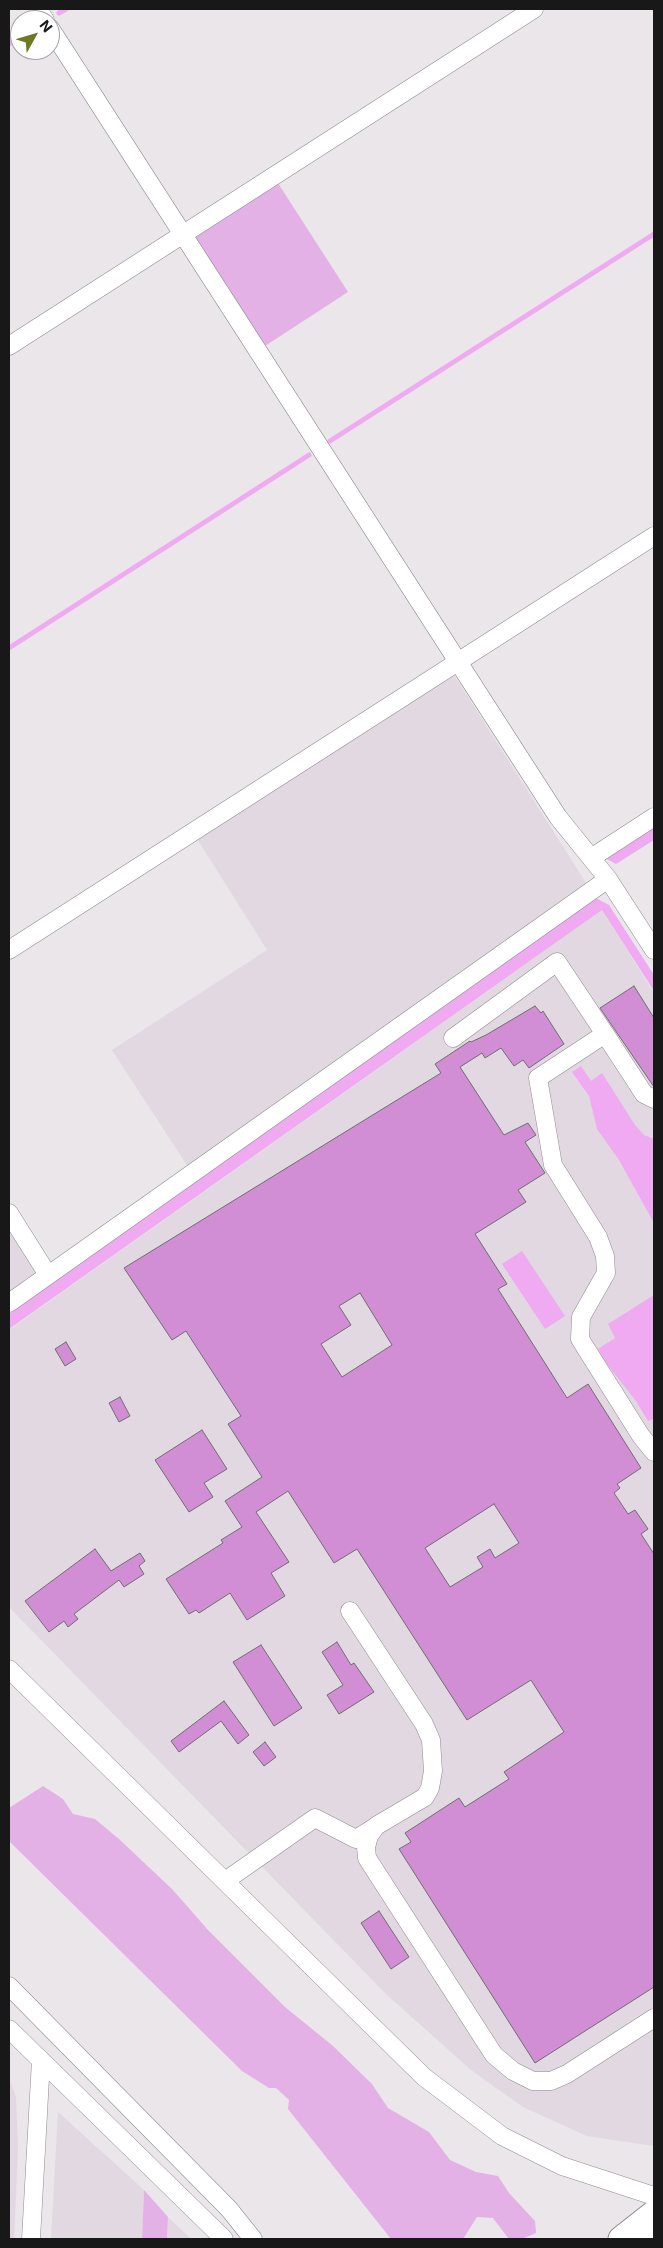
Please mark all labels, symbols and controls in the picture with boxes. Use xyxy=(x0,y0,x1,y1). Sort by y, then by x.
north arrow xyxy=(10,10,60,60)
text: N xyxy=(36,16,56,35)

